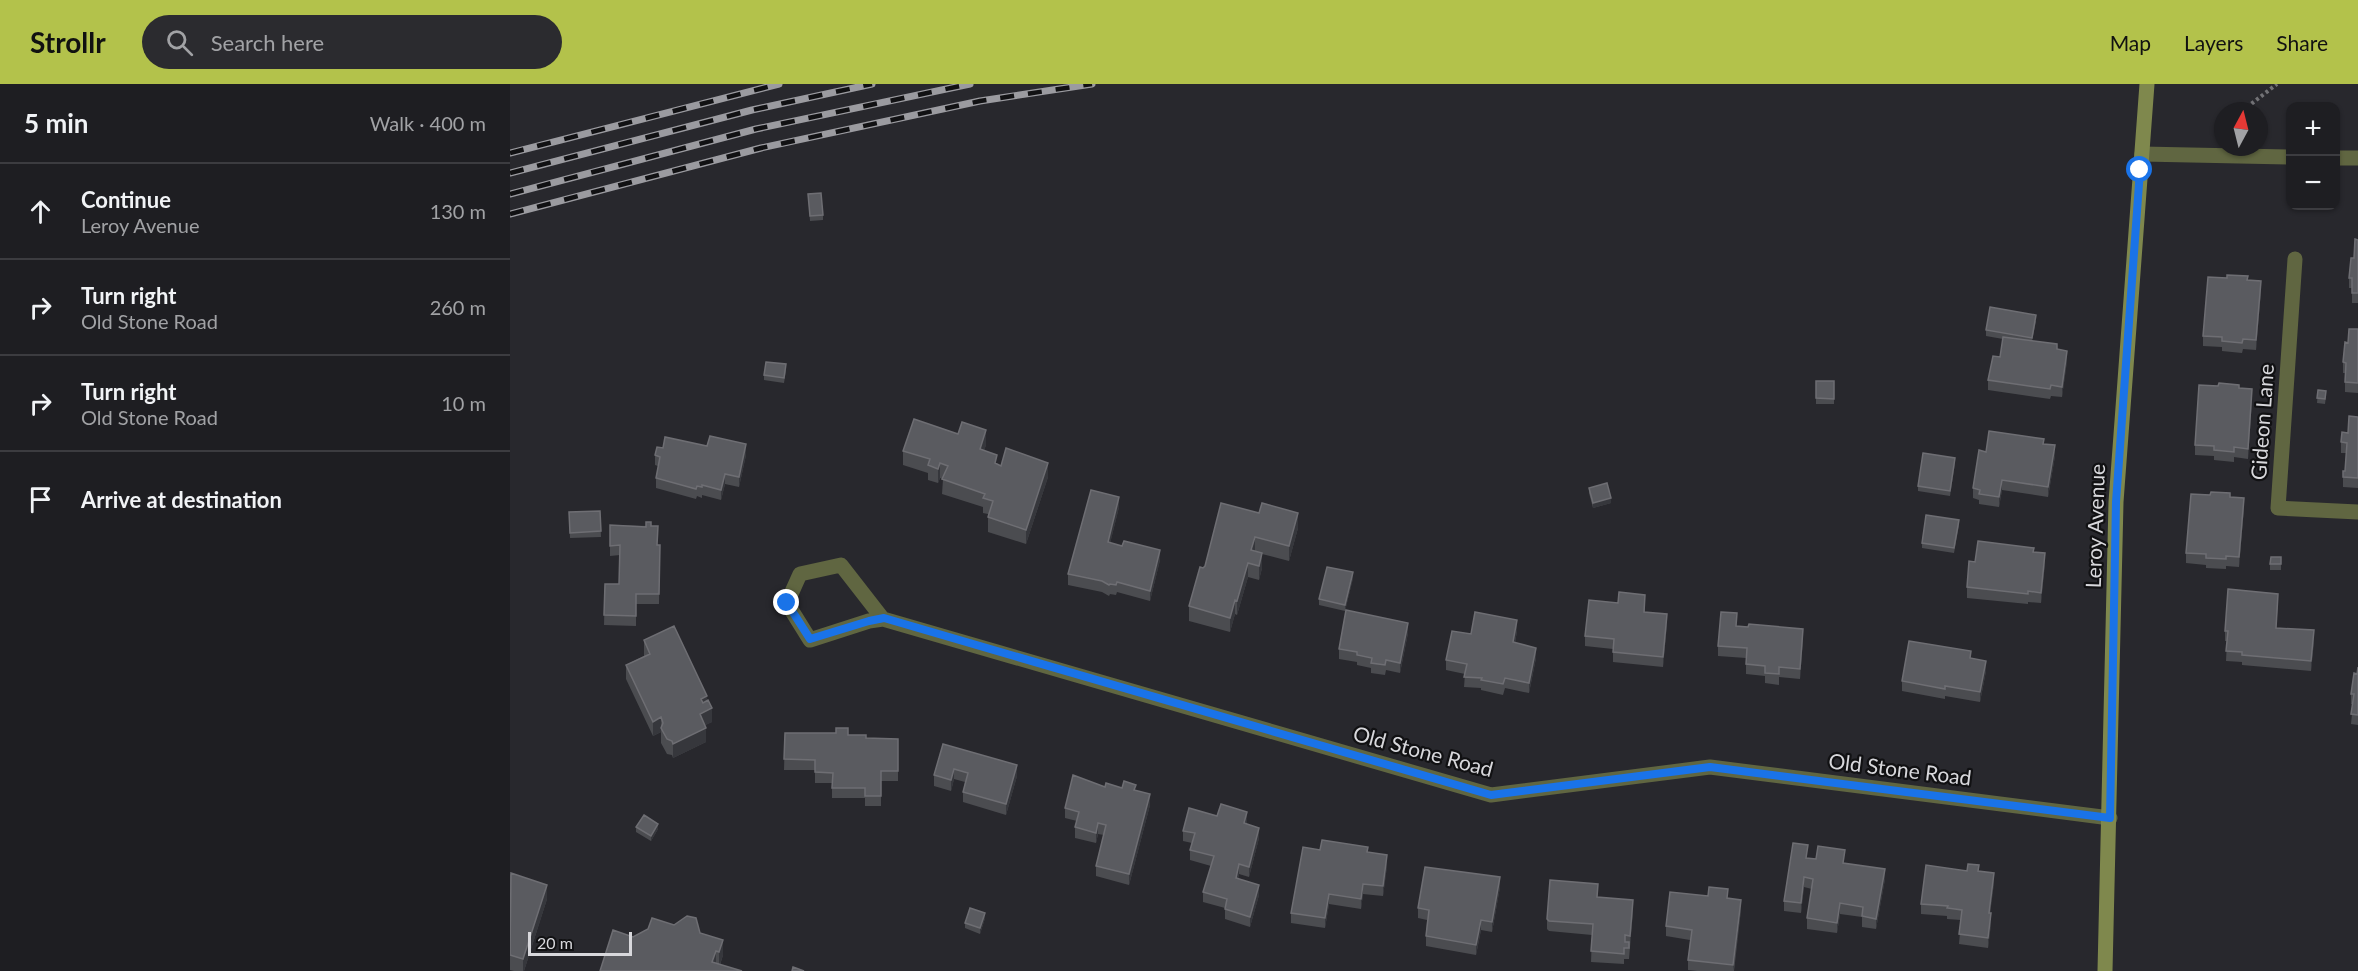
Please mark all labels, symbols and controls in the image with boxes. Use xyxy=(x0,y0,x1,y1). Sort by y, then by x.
search box xyxy=(142,15,562,69)
text: Strollr xyxy=(30,25,106,59)
icon: search xyxy=(163,26,196,59)
text: Search here xyxy=(211,29,324,56)
text: Map xyxy=(2110,30,2151,55)
text: Layers xyxy=(2184,30,2243,55)
text: Share xyxy=(2276,30,2328,55)
north arrow xyxy=(2214,102,2268,156)
map controls xyxy=(2286,102,2340,210)
button: + xyxy=(2286,102,2340,156)
text: 5 min xyxy=(24,107,88,139)
text: Walk · 400 m xyxy=(370,111,486,135)
route start xyxy=(2126,156,2152,182)
button: − xyxy=(2286,156,2340,210)
text: Continue xyxy=(81,186,171,213)
icon: ahead xyxy=(24,195,57,228)
text: 130 m xyxy=(430,199,486,223)
text: Leroy Avenue xyxy=(81,213,199,237)
text: Turn right xyxy=(81,282,176,309)
icon: right xyxy=(24,291,57,324)
text: 260 m xyxy=(430,295,486,319)
text: Old Stone Road xyxy=(81,309,218,333)
street label: Gideon Lane xyxy=(2245,363,2278,481)
text: Turn right xyxy=(81,378,176,405)
icon: right xyxy=(24,387,57,420)
text: 10 m xyxy=(441,391,486,415)
text: Old Stone Road xyxy=(81,405,218,429)
street label: Leroy Avenue xyxy=(2080,463,2109,589)
icon: arrive xyxy=(24,483,57,516)
text: Arrive at destination xyxy=(81,486,282,513)
route end xyxy=(773,589,799,615)
street label: Old Stone Road xyxy=(1351,720,1496,781)
street label: Old Stone Road xyxy=(1827,747,1973,790)
scale bar xyxy=(528,929,632,956)
text: 20 m xyxy=(537,933,573,952)

